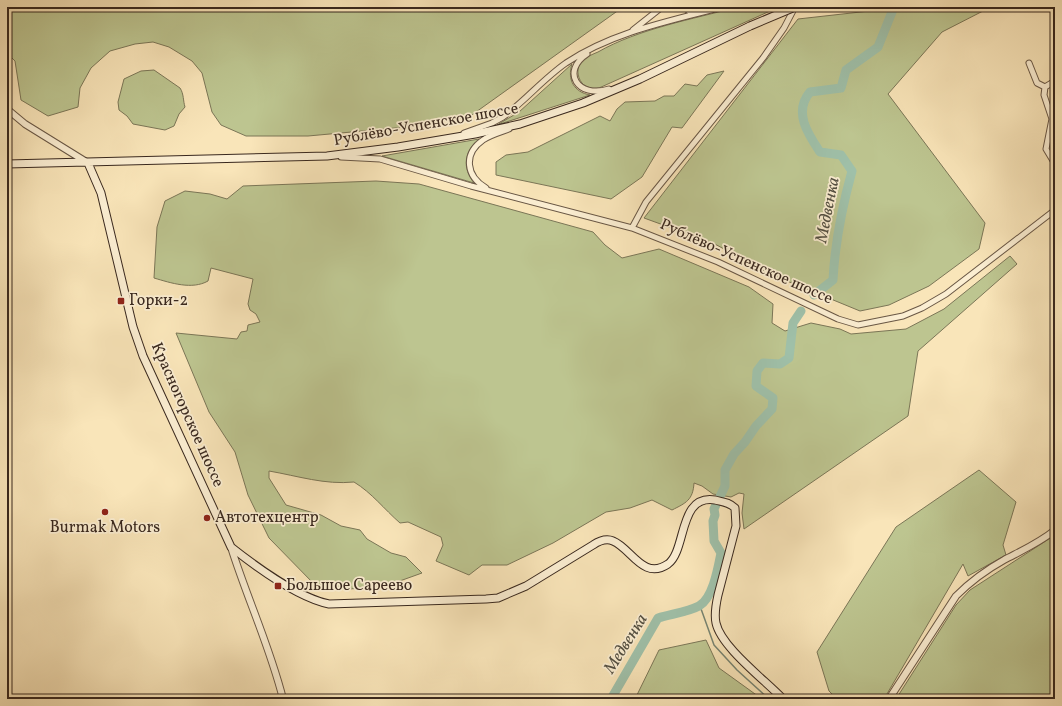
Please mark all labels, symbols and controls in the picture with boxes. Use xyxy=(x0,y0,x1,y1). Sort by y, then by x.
street label: Рублёво-Успенское шоссе xyxy=(332,98,520,152)
water label: Медвенка xyxy=(810,175,846,246)
street label: Рублёво-Успенское шоссе xyxy=(656,214,836,310)
place label: Горки-2 xyxy=(129,290,188,312)
marker: Горки-2 xyxy=(116,296,126,306)
street label: Красногорское шоссе xyxy=(145,339,229,491)
marker: Burmak Motors xyxy=(100,507,110,517)
place label: Автотехцентр xyxy=(215,507,319,529)
marker: Автотехцентр xyxy=(202,513,212,523)
place label: Burmak Motors xyxy=(50,517,160,539)
place label: Большое Сареево xyxy=(286,575,412,597)
marker: Большое Сареево xyxy=(273,581,283,591)
water label: Медвенка xyxy=(598,610,653,679)

